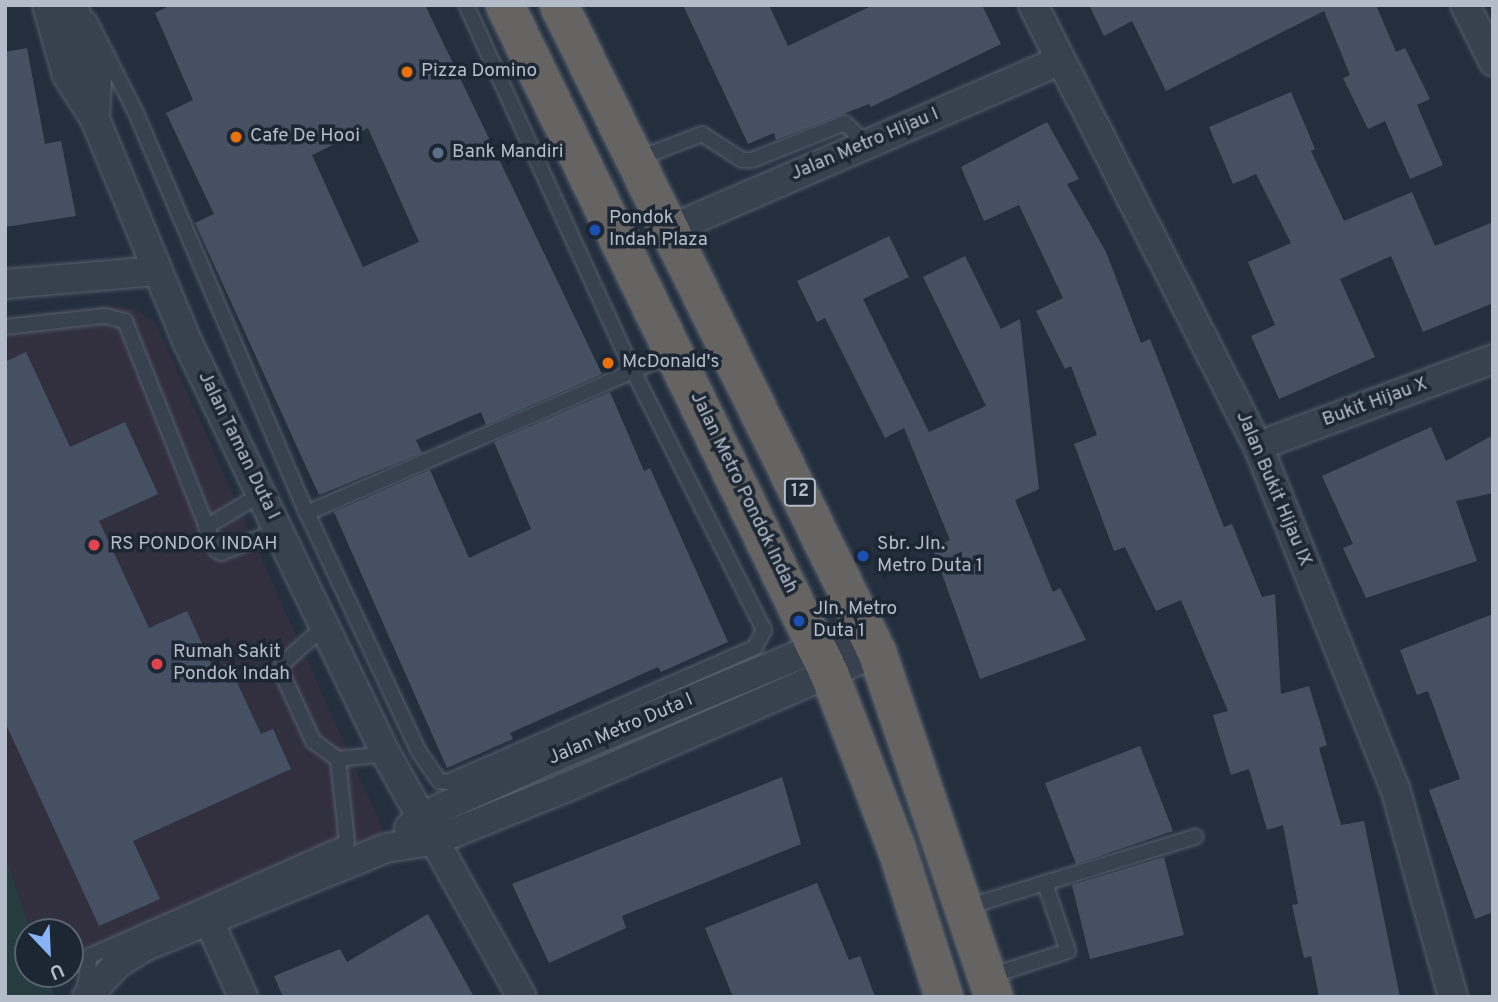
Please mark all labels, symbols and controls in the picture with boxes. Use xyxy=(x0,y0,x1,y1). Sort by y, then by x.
place label: Pizza Domino xyxy=(421,61,537,83)
marker: Pizza Domino xyxy=(399,64,415,80)
street label: Jalan Metro Hijau I xyxy=(788,104,942,186)
place label: Cafe De Hooi xyxy=(250,126,360,148)
marker: Cafe De Hooi xyxy=(228,129,244,145)
place label: Bank Mandiri xyxy=(452,142,564,164)
marker: Bank Mandiri xyxy=(430,145,446,161)
place label: Pondok Indah Plaza xyxy=(609,208,708,252)
marker: Pondok Indah Plaza xyxy=(587,222,603,238)
place label: McDonald's xyxy=(622,352,720,374)
marker: McDonald's xyxy=(600,355,616,371)
street label: Jalan Taman Duta I xyxy=(192,368,284,524)
street label: Bukit Hijau X xyxy=(1319,374,1431,432)
street label: Jalan Metro Pondok Indah xyxy=(684,388,802,598)
street label: Jalan Bukit Hijau IX xyxy=(1230,408,1316,570)
road number: 12 xyxy=(782,478,818,506)
place label: RS PONDOK INDAH xyxy=(110,534,278,556)
place label: Sbr. Jln. Metro Duta 1 xyxy=(877,534,983,578)
marker: RS PONDOK INDAH xyxy=(84,535,104,555)
marker: Sbr. Jln. Metro Duta 1 xyxy=(855,548,871,564)
place label: Jln. Metro Duta 1 xyxy=(813,599,897,643)
marker: Jln. Metro Duta 1 xyxy=(791,613,807,629)
place label: Rumah Sakit Pondok Indah xyxy=(173,642,290,686)
marker: Rumah Sakit Pondok Indah xyxy=(147,654,167,674)
street label: Jalan Metro Duta I xyxy=(545,689,697,771)
north arrow xyxy=(14,918,84,988)
text: U xyxy=(46,957,67,984)

